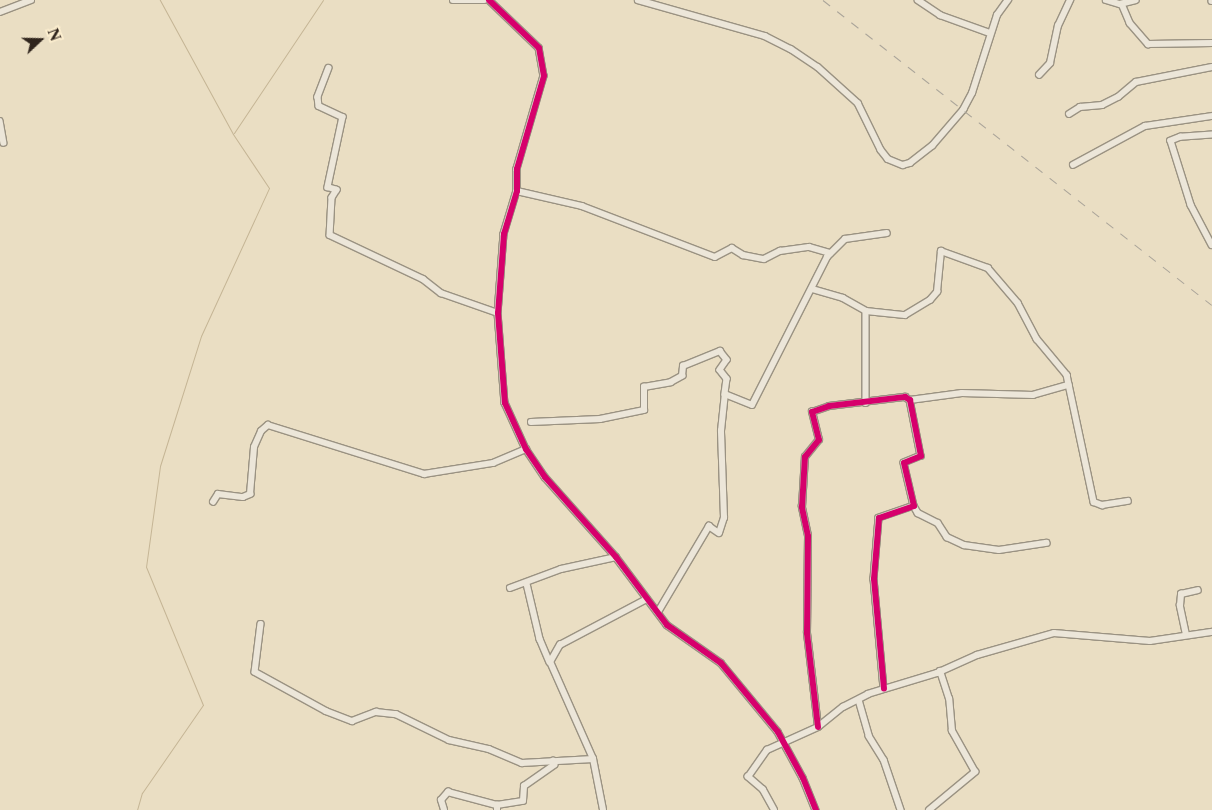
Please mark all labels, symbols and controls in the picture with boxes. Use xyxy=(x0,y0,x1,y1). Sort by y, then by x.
north arrow xyxy=(15,15,65,65)
text: N xyxy=(43,26,65,44)

